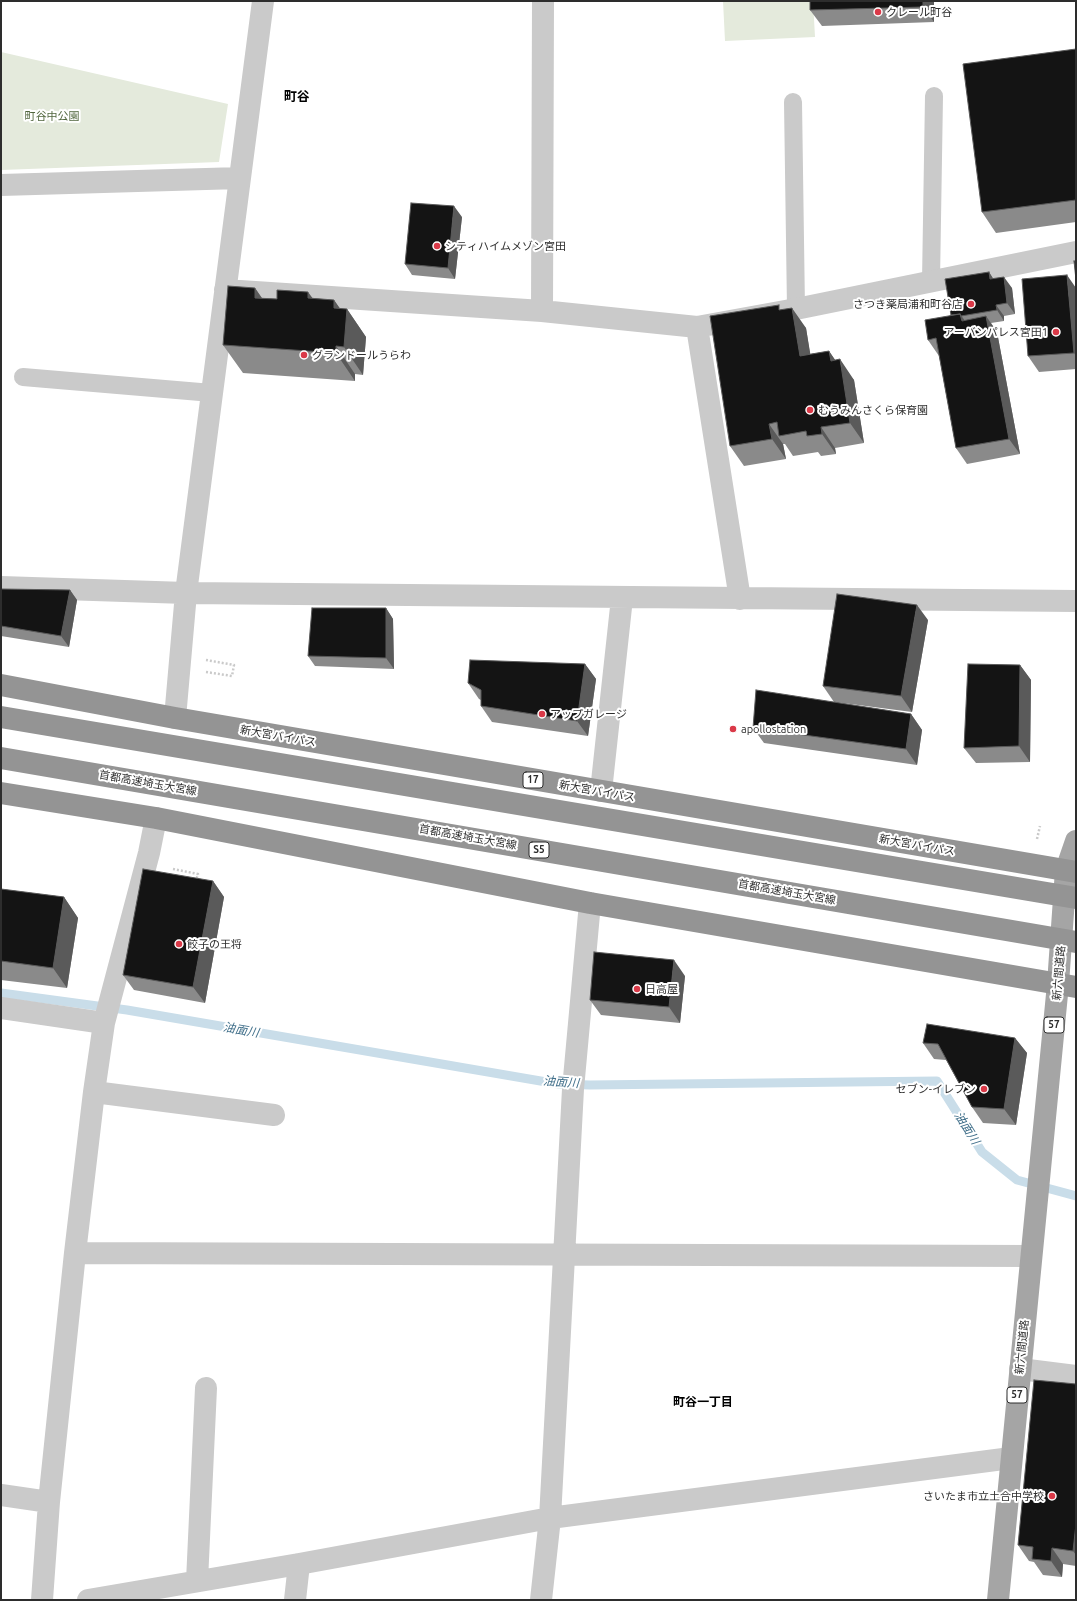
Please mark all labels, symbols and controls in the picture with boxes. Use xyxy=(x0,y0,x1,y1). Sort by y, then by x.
place label: クレール町谷 xyxy=(886,5,952,19)
marker: クレール町谷 xyxy=(873,7,883,17)
district label: 町谷 xyxy=(284,89,310,105)
park label: 町谷中公園 xyxy=(25,109,79,123)
place label: シティハイムメゾン宮田 xyxy=(445,239,566,253)
marker: シティハイムメゾン宮田 xyxy=(432,241,442,251)
place label: さつき薬局浦和町谷店 xyxy=(853,297,963,311)
marker: さつき薬局浦和町谷店 xyxy=(966,299,976,309)
place label: アーバンパレス宮田1 xyxy=(943,325,1048,339)
marker: アーバンパレス宮田1 xyxy=(1051,327,1061,337)
place label: グランドールうらわ xyxy=(312,348,411,362)
marker: グランドールうらわ xyxy=(299,350,309,360)
place label: むうみんさくら保育園 xyxy=(818,403,928,417)
marker: むうみんさくら保育園 xyxy=(805,405,815,415)
place label: アップガレージ xyxy=(550,707,627,721)
marker: アップガレージ xyxy=(537,709,547,719)
place label: apollostation xyxy=(741,722,806,736)
street label: 新大宮バイパス xyxy=(239,723,317,749)
marker: apollostation xyxy=(728,724,738,734)
street label: 首都高速埼玉大宮線 xyxy=(98,768,198,798)
road number: 17 xyxy=(523,772,543,788)
street label: 新大宮バイパス xyxy=(558,778,636,804)
street label: 首都高速埼玉大宮線 xyxy=(418,822,518,852)
street label: 新大宮バイパス xyxy=(878,832,956,858)
road number: S5 xyxy=(529,842,549,858)
street label: 首都高速埼玉大宮線 xyxy=(737,877,837,907)
place label: 餃子の王将 xyxy=(187,937,242,951)
marker: 餃子の王将 xyxy=(174,939,184,949)
street label: 新六間道路 xyxy=(1050,945,1068,1001)
place label: 日高屋 xyxy=(645,982,678,996)
marker: 日高屋 xyxy=(632,984,642,994)
road number: 57 xyxy=(1044,1017,1064,1033)
water label: 油面川 xyxy=(222,1020,260,1040)
water label: 油面川 xyxy=(543,1074,579,1090)
place label: セブン-イレブン xyxy=(896,1082,976,1096)
marker: セブン-イレブン xyxy=(979,1084,989,1094)
water label: 油面川 xyxy=(951,1109,983,1147)
street label: 新六間道路 xyxy=(1013,1319,1031,1375)
road number: 57 xyxy=(1007,1387,1027,1403)
district label: 町谷一丁目 xyxy=(673,1395,733,1409)
place label: さいたま市立土合中学校 xyxy=(923,1489,1044,1503)
marker: さいたま市立土合中学校 xyxy=(1047,1491,1057,1501)

